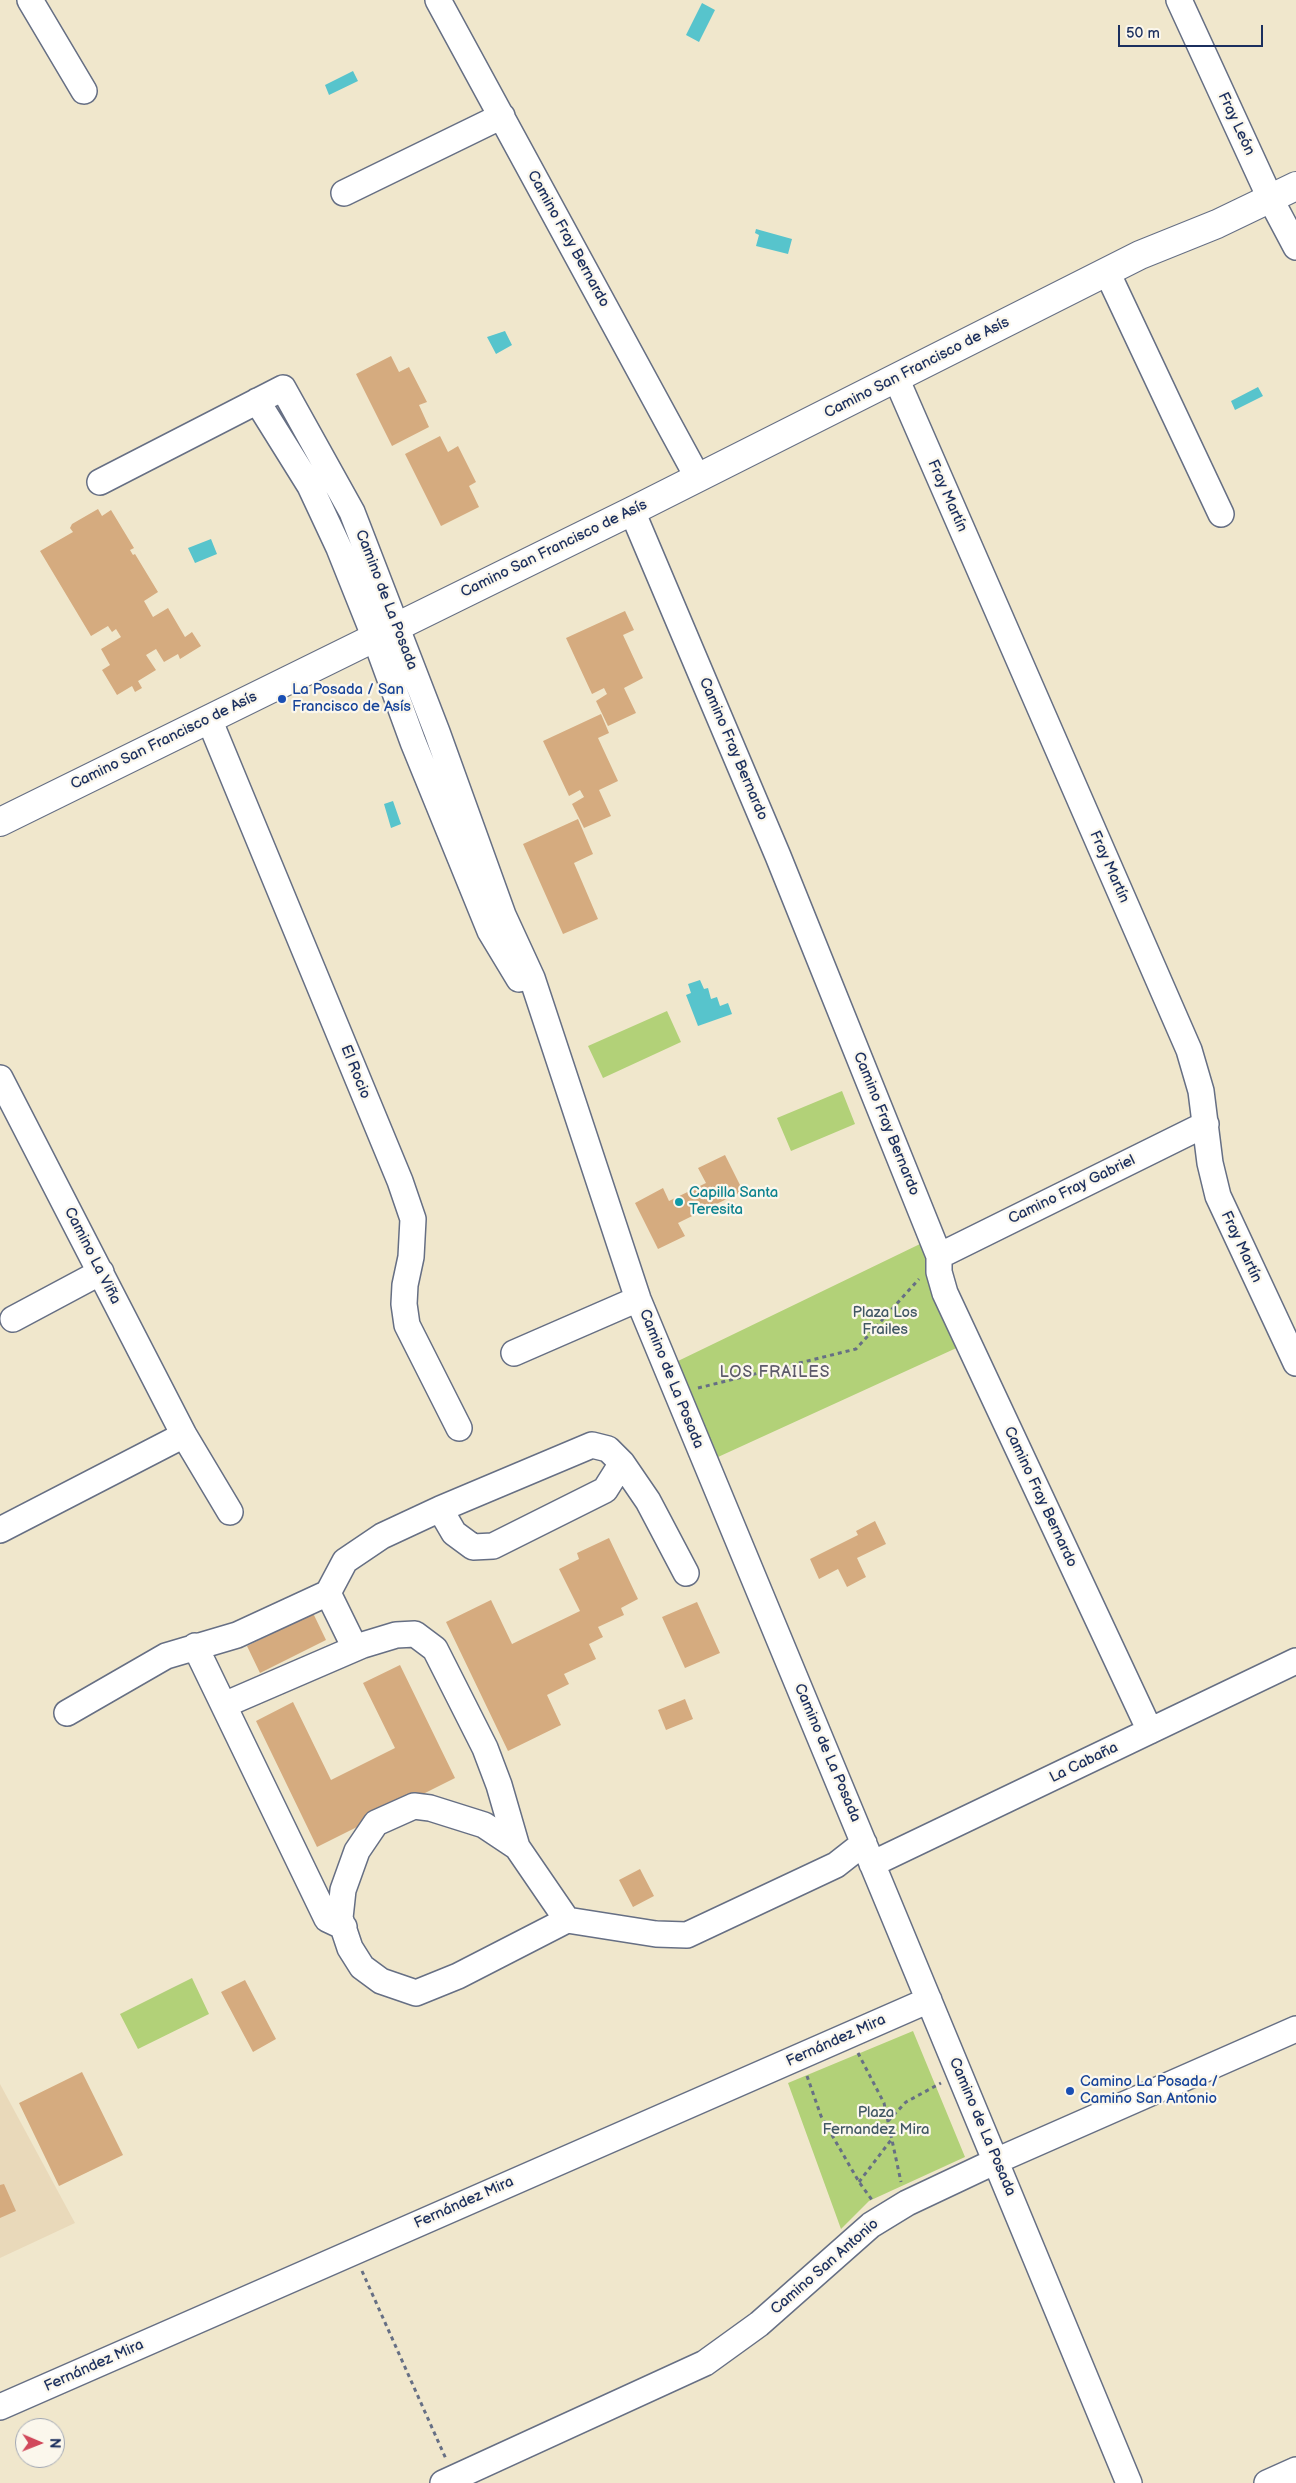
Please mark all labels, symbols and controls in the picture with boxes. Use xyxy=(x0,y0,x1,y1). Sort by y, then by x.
scale bar xyxy=(1121,15,1266,47)
text: 50 m xyxy=(1126,24,1160,43)
street label: Fray León xyxy=(1214,90,1258,158)
street label: Camino Fray Bernardo xyxy=(523,168,613,310)
street label: Camino San Francisco de Asís xyxy=(821,313,1013,423)
street label: Fray Martín xyxy=(923,457,971,535)
street label: Camino San Francisco de Asís xyxy=(458,496,650,602)
street label: Camino de La Posada xyxy=(351,527,421,673)
street label: Camino Fray Bernardo xyxy=(695,675,771,823)
place label: La Posada / San Francisco de Asís xyxy=(292,681,411,716)
street label: Camino San Francisco de Asís xyxy=(68,688,260,794)
marker: La Posada / San Francisco de Asís xyxy=(276,693,288,705)
street label: Fray Martín xyxy=(1085,828,1133,906)
street label: El Rocio xyxy=(336,1042,374,1102)
street label: Camino Fray Bernardo xyxy=(849,1050,923,1198)
street label: Camino Fray Gabriel xyxy=(1006,1151,1138,1229)
place label: Capilla Santa Teresita xyxy=(689,1184,778,1219)
marker: Capilla Santa Teresita xyxy=(673,1196,685,1208)
street label: Camino La Viña xyxy=(60,1204,124,1308)
street label: Fray Martín xyxy=(1217,1208,1265,1286)
park label: Plaza Los Frailes xyxy=(853,1304,917,1339)
street label: Camino de La Posada xyxy=(635,1307,707,1451)
district label: LOS FRAILES xyxy=(718,1363,832,1383)
street label: Camino Fray Bernardo xyxy=(999,1424,1081,1570)
street label: Camino de La Posada xyxy=(790,1681,864,1825)
street label: La Cabaña xyxy=(1047,1739,1121,1787)
street label: Fernández Mira xyxy=(783,2011,889,2071)
street label: Camino de La Posada xyxy=(945,2055,1019,2199)
place label: Camino La Posada / Camino San Antonio xyxy=(1080,2073,1218,2108)
marker: Camino La Posada / Camino San Antonio xyxy=(1064,2085,1076,2097)
park label: Plaza Fernandez Mira xyxy=(823,2104,929,2139)
street label: Fernández Mira xyxy=(411,2173,517,2233)
street label: Camino San Antonio xyxy=(767,2215,883,2319)
street label: Fernández Mira xyxy=(41,2336,147,2396)
north arrow xyxy=(15,2418,65,2468)
text: N xyxy=(46,2438,63,2449)

